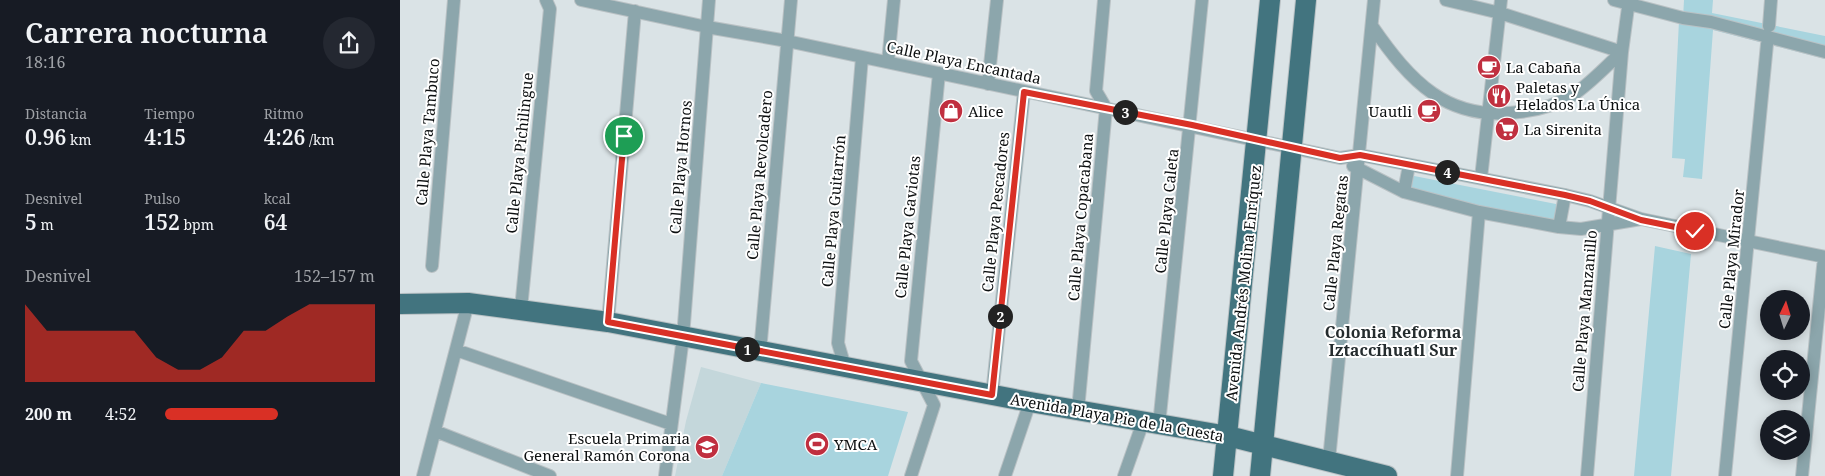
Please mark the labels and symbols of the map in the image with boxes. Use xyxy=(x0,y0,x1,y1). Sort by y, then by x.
street label: Calle Playa Encantada xyxy=(885,36,1043,88)
cafe icon: La Cabaña xyxy=(1476,54,1502,80)
place label: La Cabaña xyxy=(1506,57,1581,77)
street label: Calle Playa Tambuco xyxy=(411,58,443,206)
street label: Calle Playa Pichilingue xyxy=(501,71,537,235)
place label: Paletas y Helados La Única xyxy=(1516,77,1640,114)
restaurant icon: Paletas y Helados La Única xyxy=(1486,83,1512,109)
street label: Calle Playa Revolcadero xyxy=(742,89,776,261)
shop icon: Alice xyxy=(938,98,964,124)
cafe icon: Uautli xyxy=(1416,98,1442,124)
street label: Calle Playa Hornos xyxy=(664,99,696,235)
pin: 3 xyxy=(1112,100,1138,124)
place label: Alice xyxy=(968,101,1003,121)
place label: Uautli xyxy=(1369,101,1412,121)
pin xyxy=(603,115,645,157)
supermarket icon: La Sirenita xyxy=(1494,116,1520,142)
place label: La Sirenita xyxy=(1524,119,1602,139)
street label: Calle Playa Pescadores xyxy=(977,131,1013,293)
street label: Calle Playa Copacabana xyxy=(1063,132,1097,302)
street label: Calle Playa Guitarrón xyxy=(816,134,850,288)
street label: Calle Playa Caleta xyxy=(1149,147,1183,275)
street label: Calle Playa Gaviotas xyxy=(890,154,924,299)
pin: 4 xyxy=(1434,160,1460,184)
street label: Avenida Andrés Molina Enríquez xyxy=(1221,164,1265,402)
street label: Calle Playa Regatas xyxy=(1318,174,1352,312)
street label: Calle Playa Mirador xyxy=(1714,188,1748,330)
pin xyxy=(1674,210,1716,252)
street label: Calle Playa Manzanillo xyxy=(1567,229,1601,393)
north arrow xyxy=(1760,290,1810,340)
pin: 2 xyxy=(988,304,1012,328)
district label: Colonia Reforma Iztaccíhuatl Sur xyxy=(1325,321,1462,361)
pin: 1 xyxy=(734,336,760,362)
street label: Avenida Playa Pie de la Cuesta xyxy=(1009,388,1225,446)
place label: Escuela Primaria General Ramón Corona xyxy=(523,428,690,465)
sports icon: YMCA xyxy=(804,431,830,457)
school or university icon: Escuela Primaria General Ramón Corona xyxy=(694,434,720,460)
place label: YMCA xyxy=(833,434,878,454)

